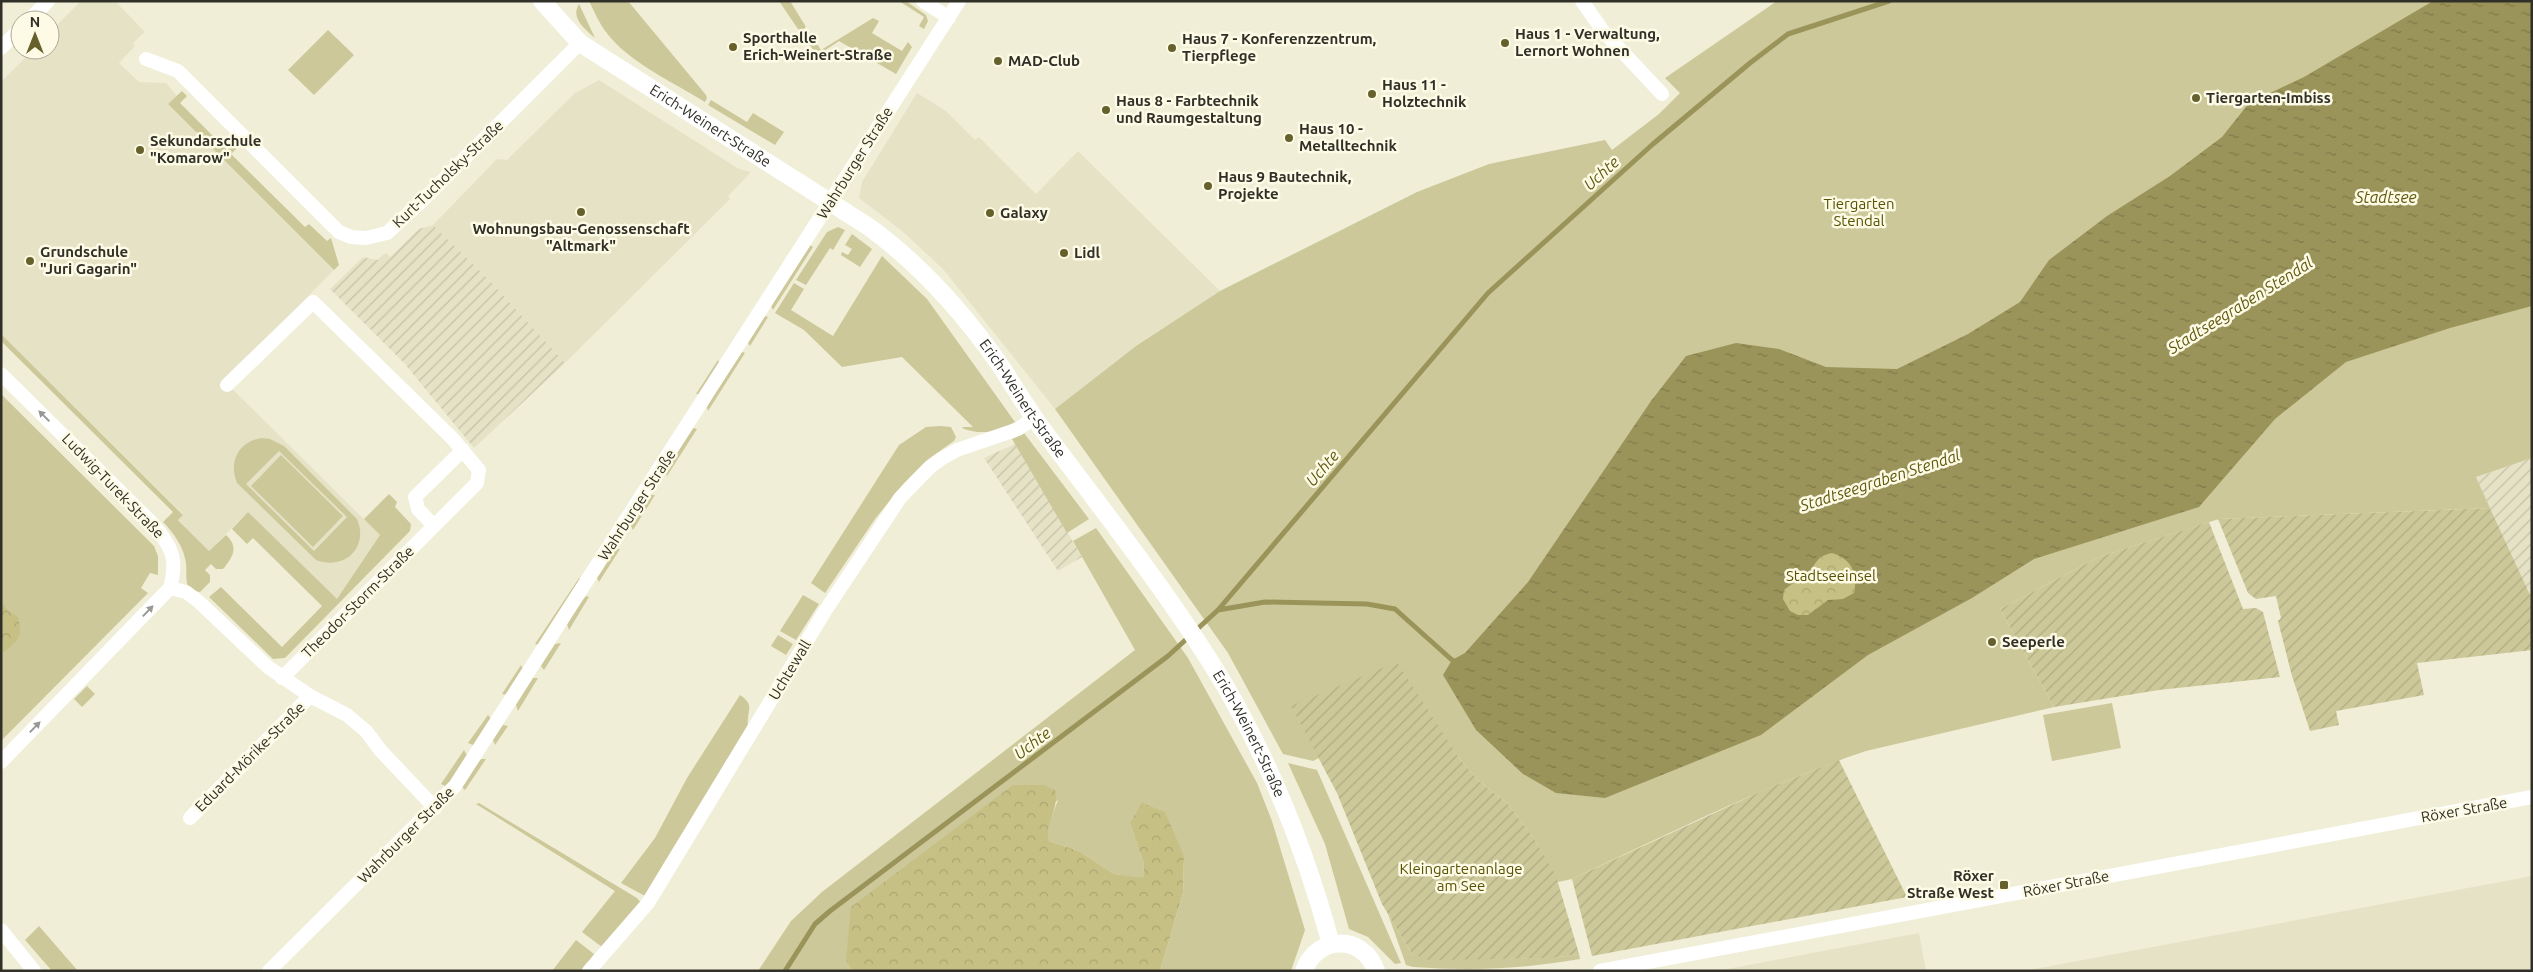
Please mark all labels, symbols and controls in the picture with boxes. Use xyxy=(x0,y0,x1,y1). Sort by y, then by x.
north arrow xyxy=(10,10,60,60)
text: N xyxy=(30,14,40,30)
place label: Haus 1 - Verwaltung, Lernort Wohnen xyxy=(1515,25,1660,59)
place label: Sporthalle Erich-Weinert-Straße xyxy=(743,29,892,63)
place label: Haus 7 - Konferenzzentrum, Tierpflege xyxy=(1182,30,1377,64)
marker: Haus 1 - Verwaltung, Lernort Wohnen xyxy=(1499,37,1511,49)
marker: Sporthalle Erich-Weinert-Straße xyxy=(727,41,739,53)
marker: Haus 7 - Konferenzzentrum, Tierpflege xyxy=(1166,42,1178,54)
place label: MAD-Club xyxy=(1008,52,1080,69)
marker: MAD-Club xyxy=(992,55,1004,67)
place label: Haus 11 - Holztechnik xyxy=(1382,76,1467,110)
street label: Erich-Weinert-Straße xyxy=(647,81,774,170)
marker: Haus 11 - Holztechnik xyxy=(1366,88,1378,100)
place label: Tiergarten-Imbiss xyxy=(2206,89,2331,106)
place label: Haus 8 - Farbtechnik und Raumgestaltung xyxy=(1116,92,1262,126)
marker: Tiergarten-Imbiss xyxy=(2190,92,2202,104)
street label: Wahrburger Straße xyxy=(813,104,896,222)
marker: Haus 8 - Farbtechnik und Raumgestaltung xyxy=(1100,104,1112,116)
street label: Kurt-Tucholsky-Straße xyxy=(389,116,507,231)
place label: Haus 10 - Metalltechnik xyxy=(1299,120,1397,154)
place label: Sekundarschule "Komarow" xyxy=(150,132,262,166)
marker: Haus 10 - Metalltechnik xyxy=(1283,132,1295,144)
marker: Sekundarschule "Komarow" xyxy=(134,144,146,156)
water label: Uchte xyxy=(1580,153,1622,193)
place label: Haus 9 Bautechnik, Projekte xyxy=(1218,168,1352,202)
marker: Haus 9 Bautechnik, Projekte xyxy=(1202,180,1214,192)
water label: Stadtsee xyxy=(2354,188,2417,206)
park label: Tiergarten Stendal xyxy=(1824,195,1895,229)
place label: Galaxy xyxy=(1000,204,1048,221)
marker: Wohnungsbau-Genossenschaft "Altmark" xyxy=(575,206,587,218)
marker: Galaxy xyxy=(984,207,996,219)
place label: Wohnungsbau-Genossenschaft "Altmark" xyxy=(472,220,690,254)
place label: Grundschule "Juri Gagarin" xyxy=(40,243,137,277)
place label: Lidl xyxy=(1074,244,1100,261)
marker: Lidl xyxy=(1058,247,1070,259)
water label: Stadtseegraben Stendal xyxy=(2163,253,2316,357)
marker: Grundschule "Juri Gagarin" xyxy=(24,255,36,267)
street label: Erich-Weinert-Straße xyxy=(976,336,1070,461)
one-way arrow xyxy=(38,410,50,422)
street label: Ludwig-Turek-Straße xyxy=(59,430,168,542)
water label: Stadtseegraben Stendal xyxy=(1797,445,1963,515)
street label: Wahrburger Straße xyxy=(594,446,679,563)
water label: Uchte xyxy=(1302,446,1342,490)
street label: Theodor-Storm-Straße xyxy=(298,542,417,661)
park label: Stadtseeinsel xyxy=(1786,567,1876,584)
one-way arrow xyxy=(142,605,154,617)
place label: Seeperle xyxy=(2002,633,2065,650)
marker: Seeperle xyxy=(1986,636,1998,648)
street label: Uchtewall xyxy=(765,637,814,703)
street label: Erich-Weinert-Straße xyxy=(1210,667,1289,799)
street label: Eduard-Mörike-Straße xyxy=(191,698,308,815)
one-way arrow xyxy=(29,721,41,733)
water label: Uchte xyxy=(1010,723,1054,763)
street label: Wahrburger Straße xyxy=(354,783,457,886)
street label: Röxer Straße xyxy=(2419,794,2508,825)
park label: Kleingartenanlage am See xyxy=(1399,860,1523,894)
place label: Röxer Straße West xyxy=(1907,867,1995,901)
street label: Röxer Straße xyxy=(2021,867,2110,900)
marker: Röxer Straße West xyxy=(1998,879,2010,891)

